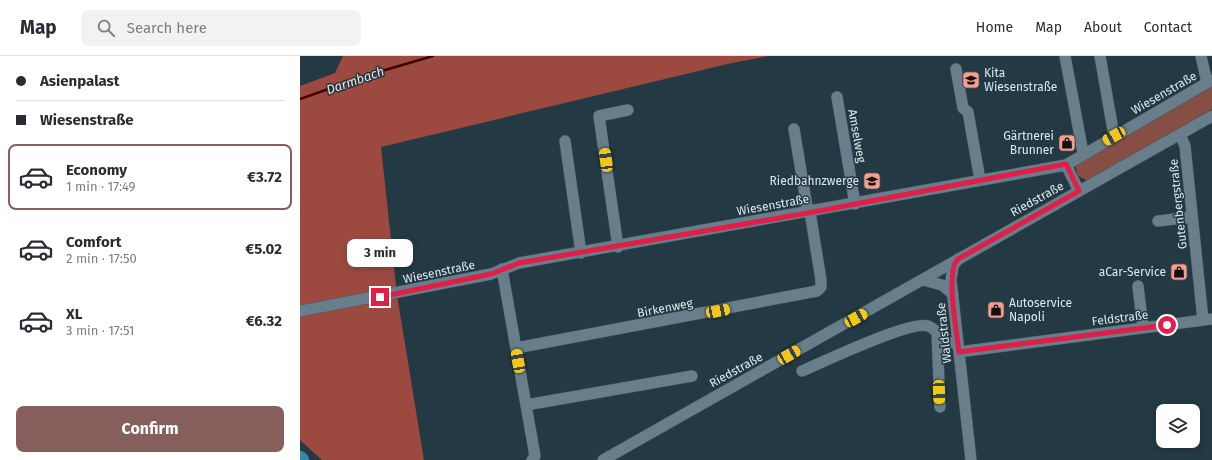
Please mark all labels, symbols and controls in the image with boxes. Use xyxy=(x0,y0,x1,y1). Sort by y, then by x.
search box xyxy=(81,10,361,46)
text: Map xyxy=(20,16,57,39)
icon: search xyxy=(95,17,117,39)
text: Search here xyxy=(127,19,207,37)
text: Home xyxy=(976,19,1013,36)
text: Map xyxy=(1035,19,1062,36)
text: About xyxy=(1084,19,1122,36)
text: Contact xyxy=(1144,19,1192,36)
water label: Darmbach xyxy=(324,64,386,97)
place label: Kita Wiesenstraße xyxy=(984,66,1057,94)
street label: Wiesenstraße xyxy=(1129,69,1199,117)
school or university icon: Kita Wiesenstraße xyxy=(961,70,981,90)
text: Asienpalast xyxy=(40,72,120,90)
street label: Amselweg xyxy=(845,108,869,165)
text: Wiesenstraße xyxy=(40,111,134,129)
car xyxy=(1101,125,1127,147)
place label: Gärtnerei Brunner xyxy=(1003,129,1054,157)
shop icon: Gärtnerei Brunner xyxy=(1057,133,1077,153)
car xyxy=(598,147,614,173)
street label: Gutenbergstraße xyxy=(1166,158,1190,250)
icon: car xyxy=(18,159,54,195)
text: Economy xyxy=(66,161,127,179)
text: €3.72 xyxy=(247,168,282,186)
school or university icon: Riedbahnzwerge xyxy=(862,171,882,191)
place label: Riedbahnzwerge xyxy=(770,174,859,188)
text: 1 min · 17:49 xyxy=(66,179,135,194)
street label: Riedstraße xyxy=(1008,179,1066,219)
street label: Wiesenstraße xyxy=(736,192,810,218)
icon: car xyxy=(18,231,54,267)
text: Comfort xyxy=(66,233,122,251)
callout: 3 min xyxy=(347,239,413,267)
text: €5.02 xyxy=(245,240,282,258)
text: 3 min xyxy=(364,245,396,260)
text: 2 min · 17:50 xyxy=(66,251,137,266)
street label: Wiesenstraße xyxy=(402,258,476,286)
shop icon: aCar-Service xyxy=(1169,262,1189,282)
place label: aCar-Service xyxy=(1099,265,1166,279)
route end xyxy=(371,288,389,306)
street label: Birkenweg xyxy=(636,296,695,320)
place label: Autoservice Napoli xyxy=(1009,296,1072,324)
shop icon: Autoservice Napoli xyxy=(986,300,1006,320)
street label: Waldstraße xyxy=(934,302,954,364)
icon: car xyxy=(18,303,54,339)
car xyxy=(705,303,731,319)
text: XL xyxy=(66,305,82,323)
car xyxy=(843,307,869,329)
street label: Feldstraße xyxy=(1091,308,1149,328)
text: €6.32 xyxy=(246,312,282,330)
route start xyxy=(1158,316,1176,334)
text: 3 min · 17:51 xyxy=(66,323,134,338)
car xyxy=(776,344,802,366)
car xyxy=(510,348,526,374)
street label: Riedstraße xyxy=(707,350,765,390)
car xyxy=(933,380,945,404)
map controls xyxy=(1156,404,1200,448)
button: layers xyxy=(1156,404,1200,448)
button: Confirm xyxy=(16,406,284,452)

